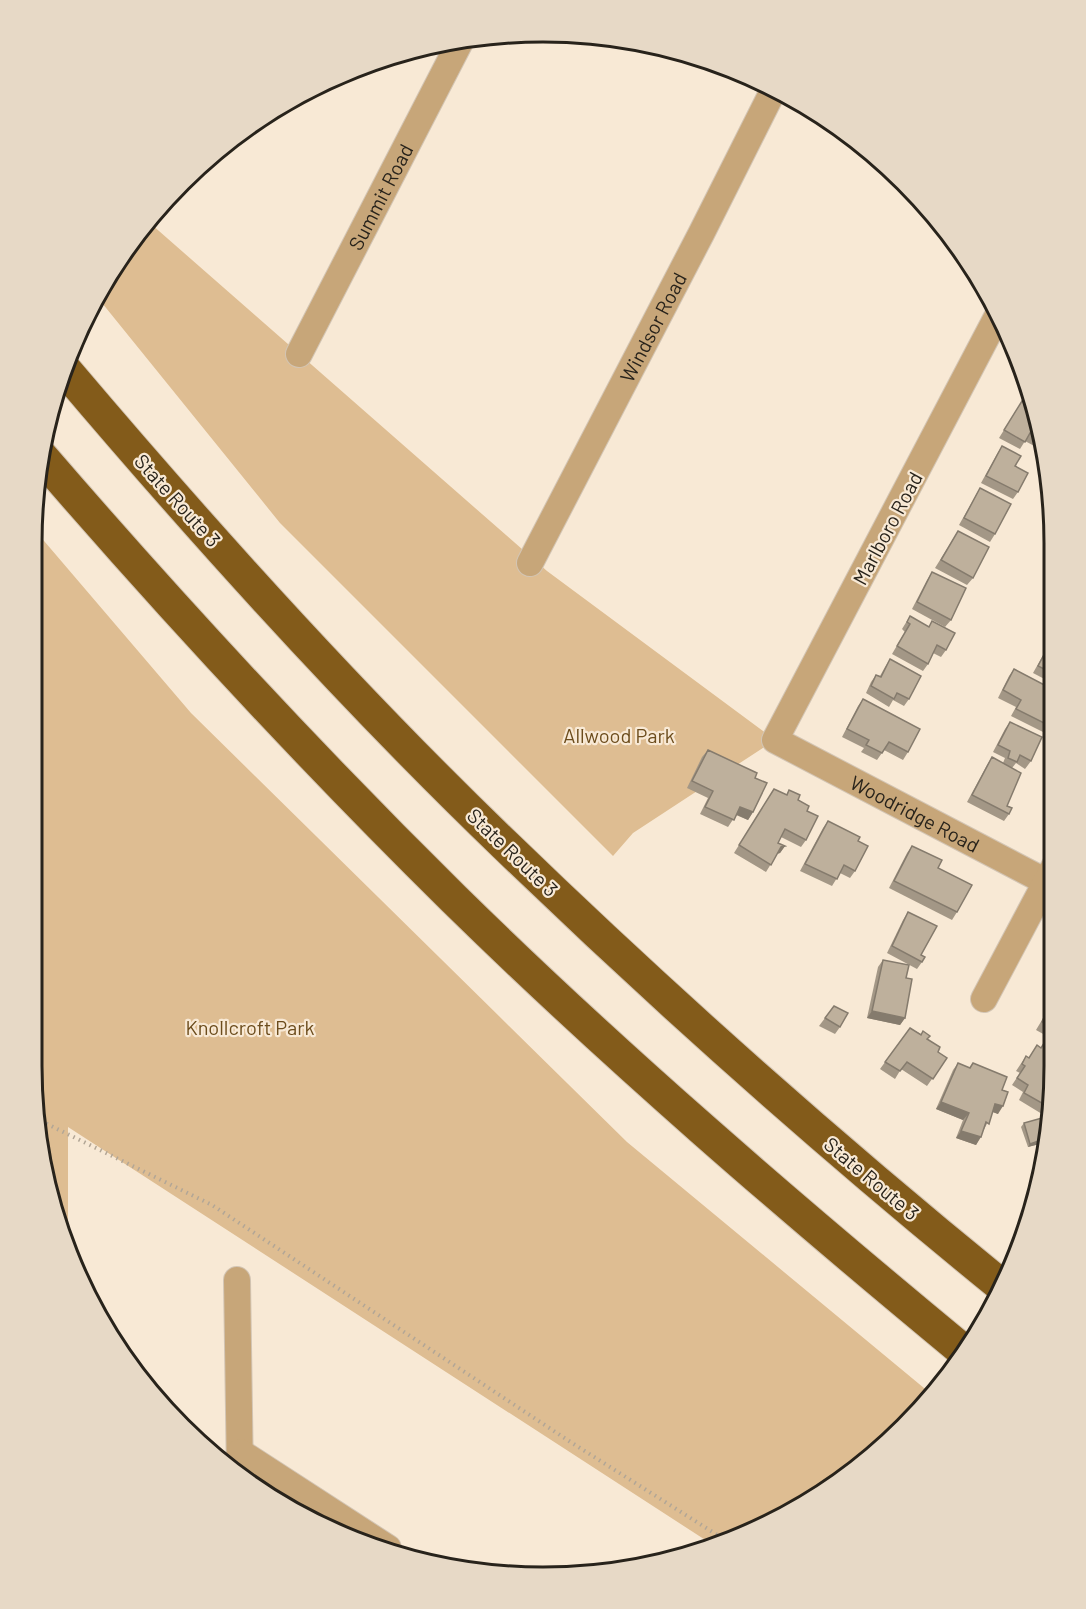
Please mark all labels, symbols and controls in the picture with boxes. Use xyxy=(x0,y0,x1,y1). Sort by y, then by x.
street label: Summit Road xyxy=(343,140,417,254)
street label: Windsor Road xyxy=(614,268,691,386)
street label: State Route 3 xyxy=(130,449,226,551)
street label: Marlboro Road xyxy=(847,467,927,589)
park label: Allwood Park xyxy=(563,723,675,747)
street label: Woodridge Road xyxy=(846,770,984,857)
street label: State Route 3 xyxy=(463,803,563,901)
park label: Knollcroft Park xyxy=(185,1015,315,1039)
street label: State Route 3 xyxy=(820,1131,924,1225)

